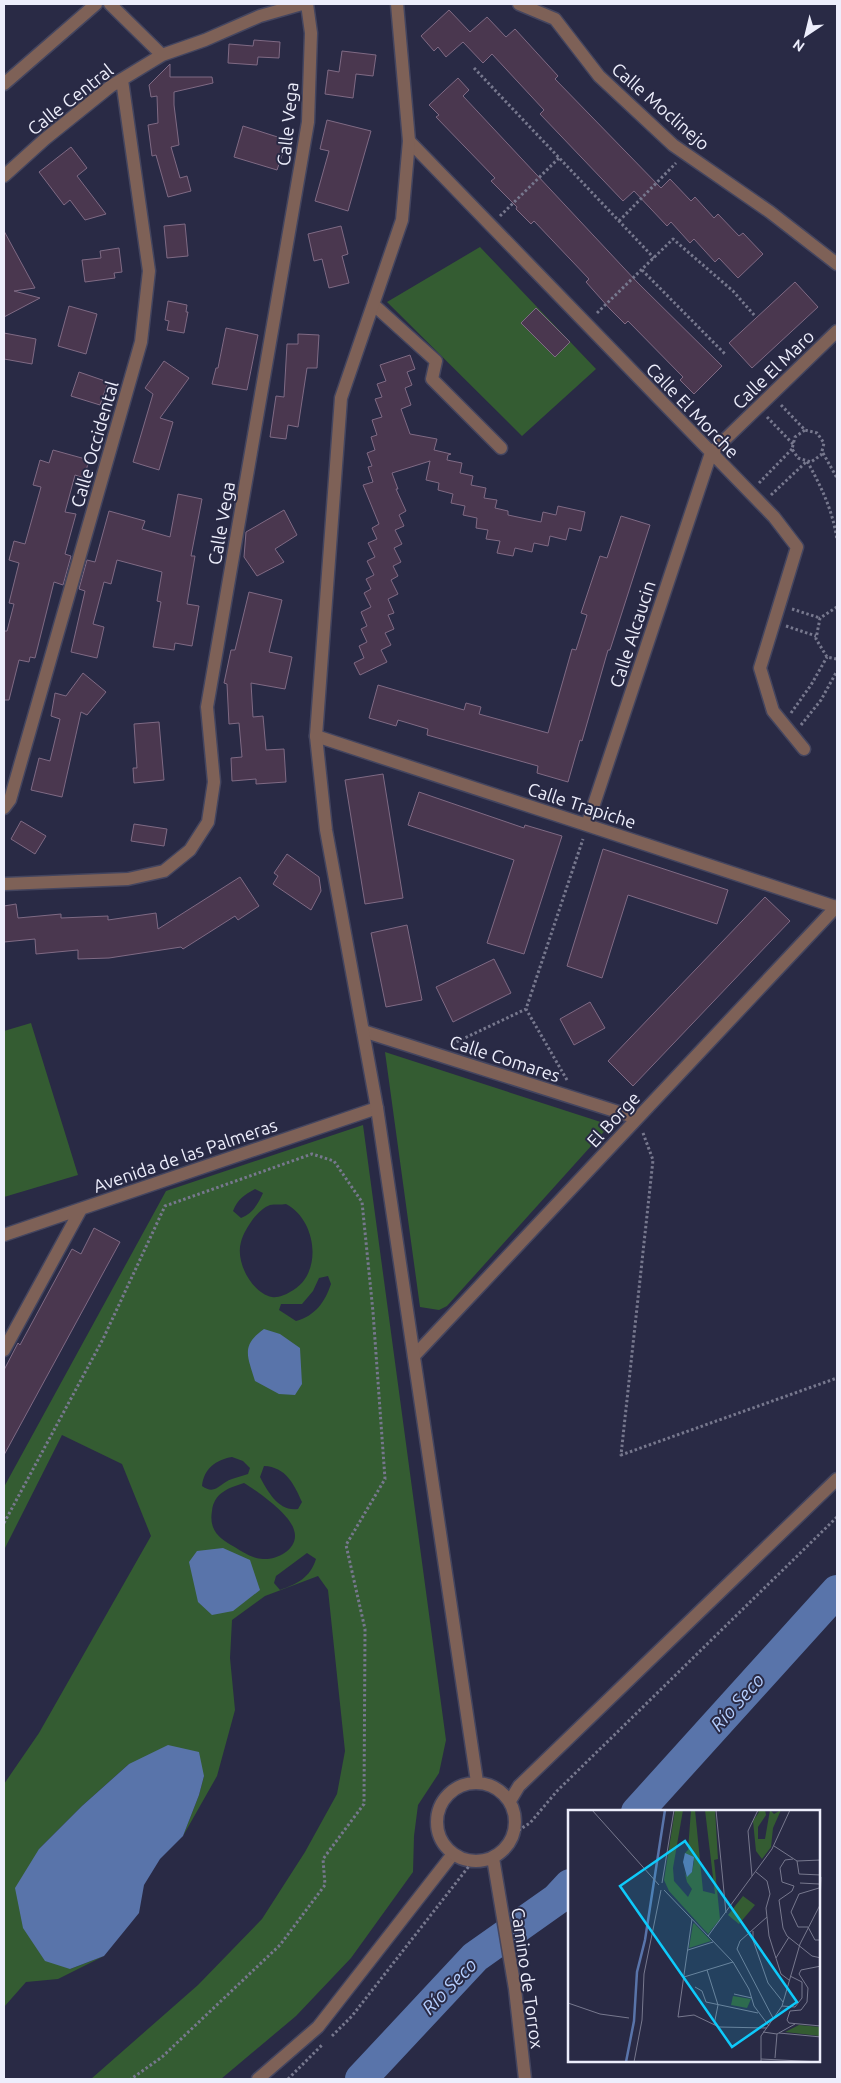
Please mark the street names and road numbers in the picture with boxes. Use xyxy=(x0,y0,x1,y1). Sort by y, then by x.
street label: Calle Moclinejo xyxy=(608,58,714,154)
street label: Calle Central xyxy=(23,59,117,139)
street label: Calle Vega xyxy=(273,81,301,167)
street label: Calle El Maro xyxy=(728,325,818,413)
street label: Calle El Morche xyxy=(643,358,743,462)
street label: Calle Occidental xyxy=(66,378,122,510)
street label: Calle Vega xyxy=(204,480,238,566)
street label: Calle Alcaucin xyxy=(605,578,659,690)
street label: Calle Trapiche xyxy=(525,778,639,832)
street label: Calle Comares xyxy=(447,1031,563,1085)
street label: El Borge xyxy=(582,1087,644,1151)
street label: Avenida de las Palmeras xyxy=(90,1114,280,1196)
street label: Camino de Torrox xyxy=(508,1906,548,2050)

